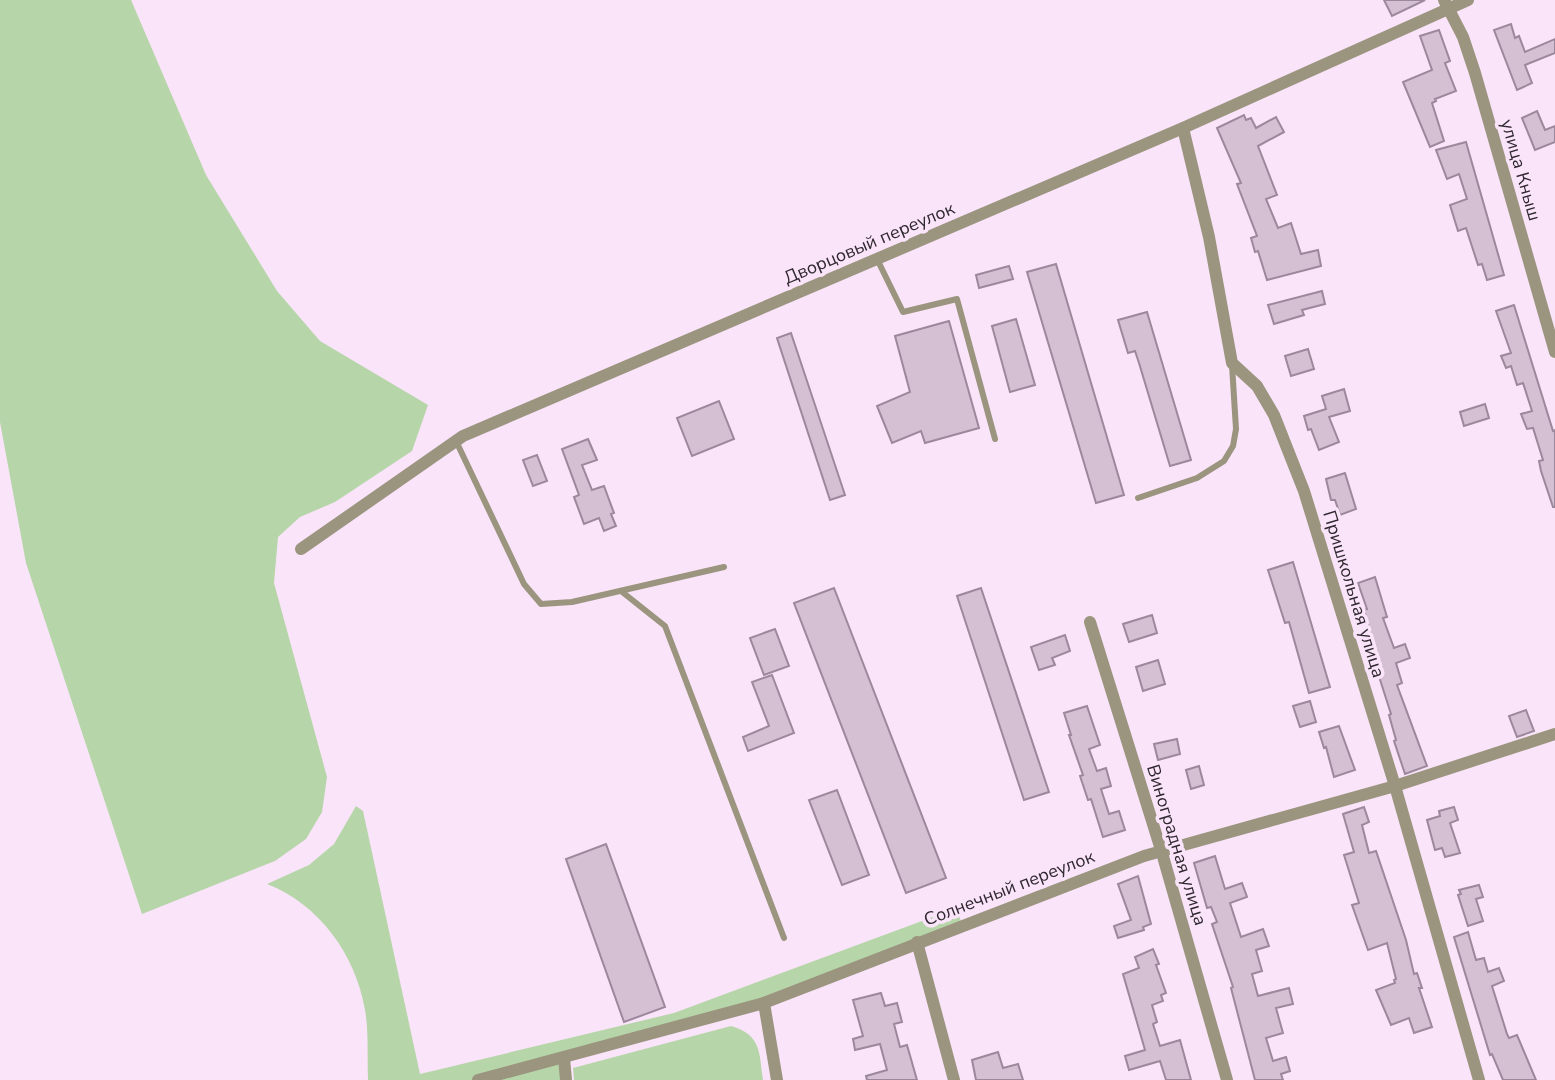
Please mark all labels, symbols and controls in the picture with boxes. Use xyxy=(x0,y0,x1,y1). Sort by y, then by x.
street label: улица Кныш xyxy=(1495,116,1547,224)
street label: Дворцовый переулок xyxy=(780,196,959,290)
street label: Пришкольная улица xyxy=(1317,508,1391,680)
street label: Виноградная улица xyxy=(1141,762,1213,928)
street label: Солнечный переулок xyxy=(920,844,1098,932)

